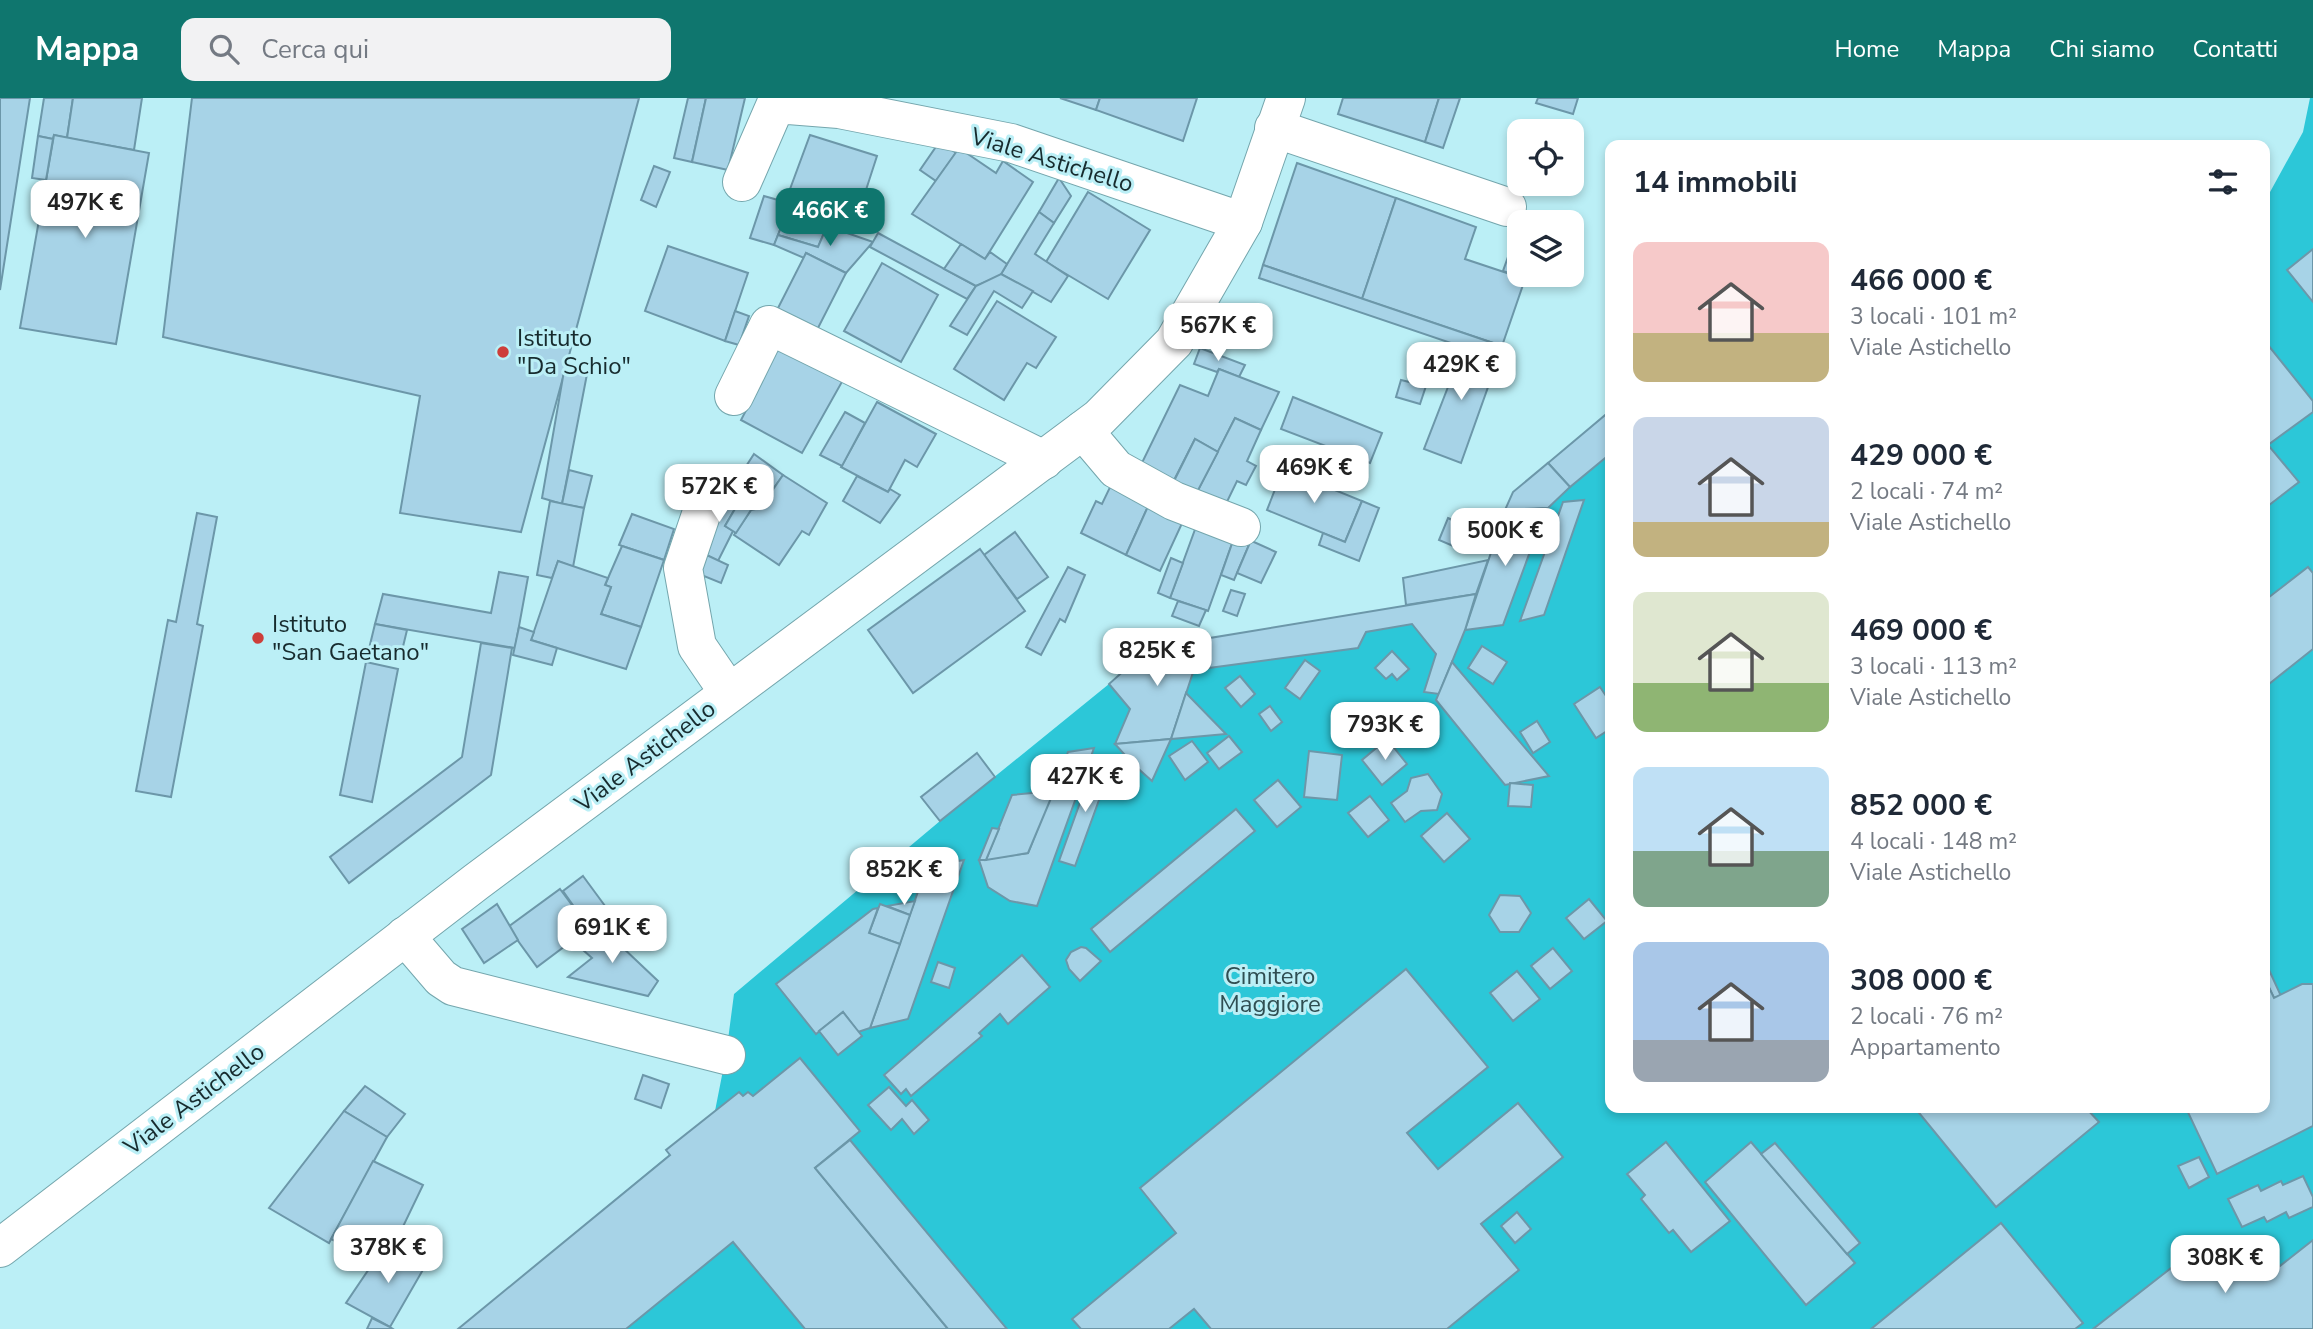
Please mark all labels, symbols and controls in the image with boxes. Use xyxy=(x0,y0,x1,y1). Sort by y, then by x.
search box xyxy=(181,18,671,81)
text: Mappa xyxy=(35,27,139,72)
icon: search xyxy=(205,30,243,68)
text: Cerca qui xyxy=(261,32,369,67)
text: Home xyxy=(1834,33,1899,65)
text: Mappa xyxy=(1937,33,2011,65)
text: Chi siamo xyxy=(2049,33,2155,65)
text: Contatti xyxy=(2193,33,2278,65)
map controls xyxy=(1507,119,1584,287)
button: locate xyxy=(1507,119,1584,196)
street label: Viale Astichello xyxy=(966,120,1137,200)
text: 14 immobili xyxy=(1633,162,1798,203)
icon: filters xyxy=(2204,163,2242,201)
pin: 497K € xyxy=(28,180,142,240)
text: 497K € xyxy=(47,187,123,218)
pin: 466K € xyxy=(773,188,887,248)
text: 466K € xyxy=(792,195,868,226)
button: layers xyxy=(1507,210,1584,287)
text: 466 000 € xyxy=(1850,260,1992,301)
icon: home xyxy=(1689,270,1773,354)
text: 3 locali · 101 m² xyxy=(1850,301,2017,332)
pin: 567K € xyxy=(1161,303,1275,363)
text: 567K € xyxy=(1180,310,1256,341)
place label: Istituto "Da Schio" xyxy=(517,322,631,382)
text: Viale Astichello xyxy=(1850,332,2011,363)
pin: 429K € xyxy=(1404,342,1518,402)
marker: Istituto "Da Schio" xyxy=(495,344,511,360)
text: 429K € xyxy=(1423,349,1499,380)
text: 429 000 € xyxy=(1850,435,1992,476)
icon: home xyxy=(1689,445,1773,529)
pin: 469K € xyxy=(1257,446,1371,505)
text: 469K € xyxy=(1276,452,1352,483)
pin: 572K € xyxy=(662,464,776,524)
text: 572K € xyxy=(681,471,757,502)
text: 2 locali · 74 m² xyxy=(1850,476,2003,507)
text: Viale Astichello xyxy=(1850,507,2011,538)
pin: 500K € xyxy=(1448,508,1562,568)
text: 500K € xyxy=(1467,515,1543,546)
place label: Istituto "San Gaetano" xyxy=(272,608,429,668)
text: 469 000 € xyxy=(1850,610,1992,651)
icon: home xyxy=(1689,620,1773,704)
pin: 825K € xyxy=(1100,628,1214,688)
marker: Istituto "San Gaetano" xyxy=(250,630,266,646)
text: 825K € xyxy=(1119,635,1195,666)
text: 3 locali · 113 m² xyxy=(1850,651,2017,682)
text: Viale Astichello xyxy=(1850,682,2011,713)
street label: Viale Astichello xyxy=(567,693,722,820)
pin: 793K € xyxy=(1328,702,1442,762)
text: 793K € xyxy=(1347,709,1423,740)
pin: 427K € xyxy=(1028,754,1142,814)
text: 427K € xyxy=(1047,761,1123,792)
text: 852 000 € xyxy=(1850,785,1992,826)
icon: home xyxy=(1689,795,1773,879)
text: 4 locali · 148 m² xyxy=(1850,826,2017,857)
pin: 852K € xyxy=(847,848,961,907)
text: 852K € xyxy=(866,854,942,885)
text: Viale Astichello xyxy=(1850,857,2011,888)
pin: 691K € xyxy=(555,906,669,965)
text: 691K € xyxy=(574,912,650,943)
park label: Cimitero Maggiore xyxy=(1219,960,1321,1020)
text: 308 000 € xyxy=(1850,960,1992,1001)
icon: home xyxy=(1689,970,1773,1054)
text: 2 locali · 76 m² xyxy=(1850,1001,2003,1032)
text: Appartamento xyxy=(1850,1032,2001,1063)
street label: Viale Astichello xyxy=(116,1036,271,1163)
pin: 378K € xyxy=(331,1226,445,1285)
text: 378K € xyxy=(350,1232,426,1263)
pin: 308K € xyxy=(2168,1236,2282,1295)
text: 308K € xyxy=(2187,1242,2263,1273)

